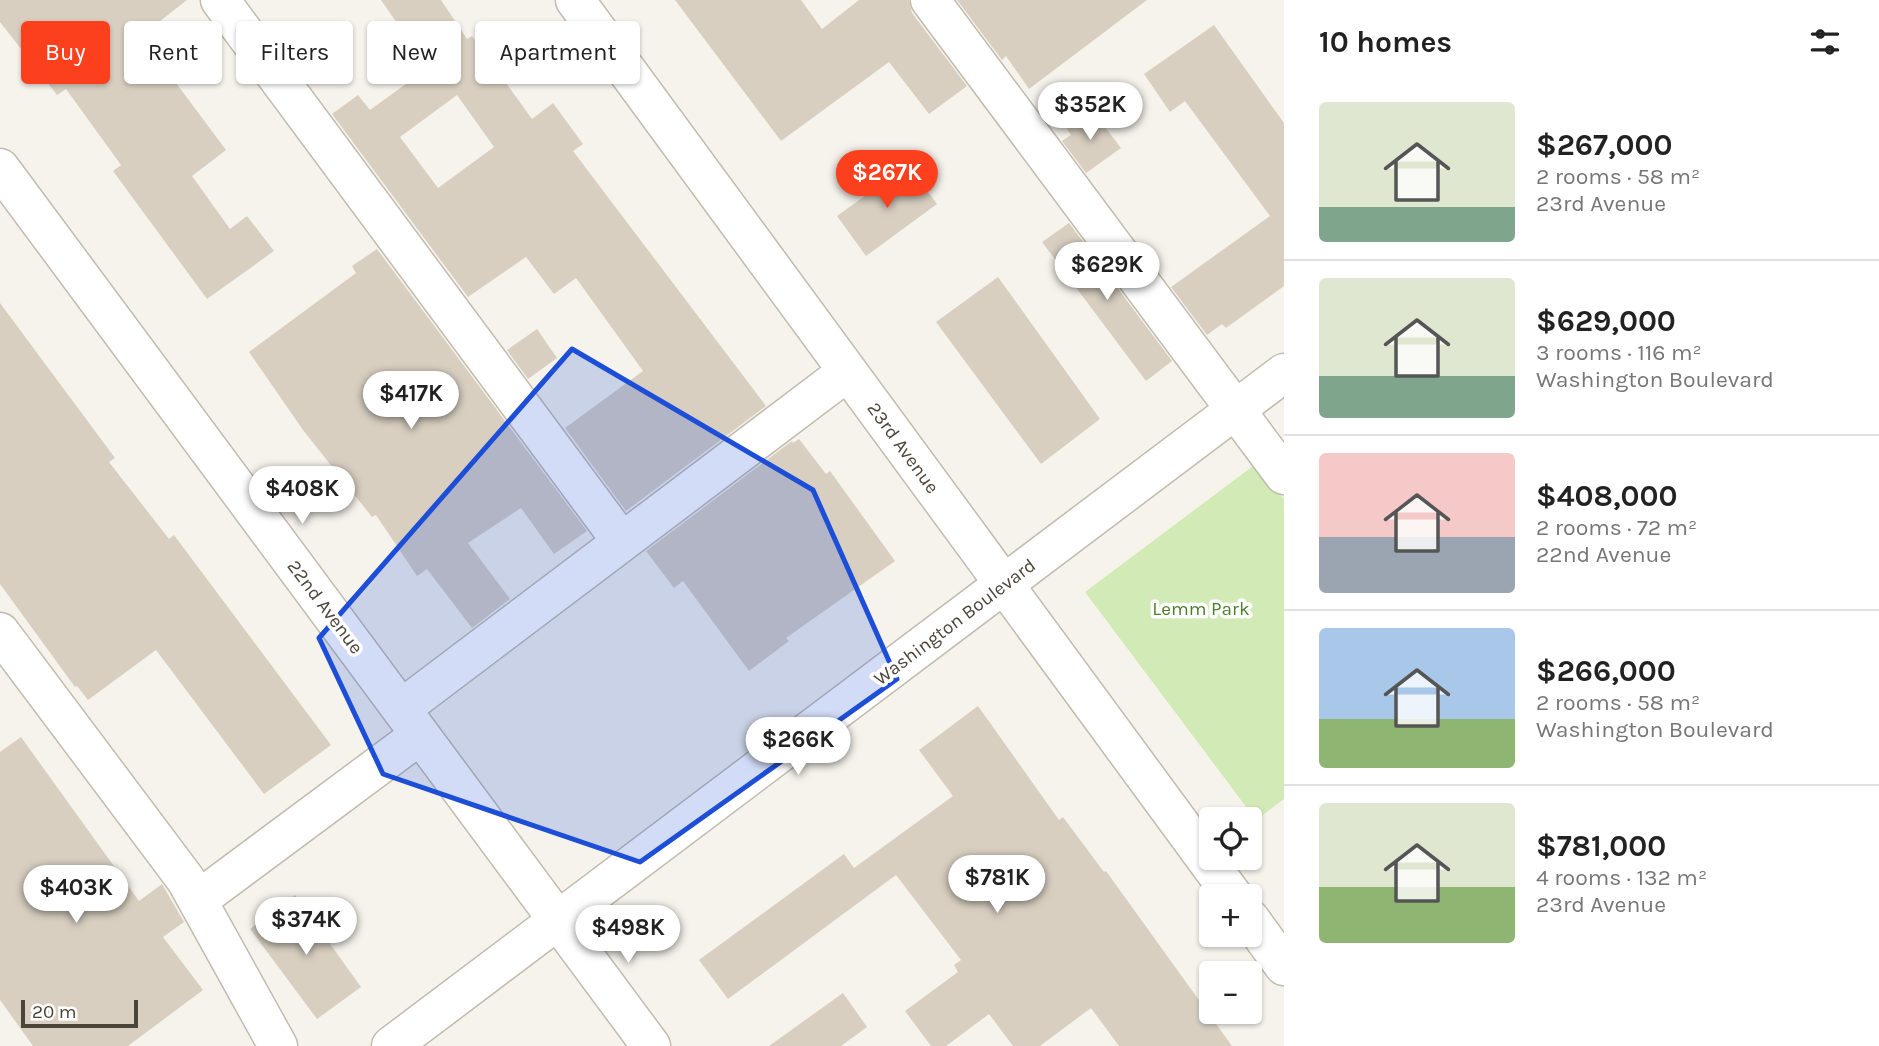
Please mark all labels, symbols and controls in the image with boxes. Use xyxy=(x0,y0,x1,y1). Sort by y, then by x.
chip: Buy xyxy=(21,21,110,84)
chip: Rent xyxy=(124,21,222,84)
chip: Filters xyxy=(236,21,353,84)
chip: New xyxy=(367,21,461,84)
chip: Apartment xyxy=(475,21,640,84)
icon: filters xyxy=(1806,23,1844,61)
text: 10 homes xyxy=(1319,24,1452,60)
pin: $352K xyxy=(1041,82,1139,142)
text: $352K xyxy=(1054,91,1126,118)
text: $267,000 xyxy=(1536,127,1672,163)
icon: home xyxy=(1375,130,1459,214)
pin: $267K xyxy=(838,150,936,210)
text: $267K xyxy=(852,159,922,186)
text: 2 rooms · 58 m² xyxy=(1536,163,1700,190)
text: 23rd Avenue xyxy=(1536,190,1666,217)
pin: $629K xyxy=(1058,243,1156,302)
text: $629K xyxy=(1071,251,1143,278)
text: $629,000 xyxy=(1536,303,1676,339)
icon: home xyxy=(1375,306,1459,390)
text: 3 rooms · 116 m² xyxy=(1536,339,1702,366)
text: Washington Boulevard xyxy=(1536,366,1774,393)
pin: $417K xyxy=(362,372,460,431)
text: $417K xyxy=(379,380,443,407)
street label: 23rd Avenue xyxy=(863,398,943,498)
pin: $408K xyxy=(253,466,351,526)
text: $408K xyxy=(265,475,339,502)
text: $408,000 xyxy=(1536,478,1677,514)
icon: home xyxy=(1375,481,1459,565)
text: 2 rooms · 72 m² xyxy=(1536,514,1697,541)
text: 22nd Avenue xyxy=(1536,541,1671,568)
street label: Washington Boulevard xyxy=(870,554,1040,690)
street label: 22nd Avenue xyxy=(283,556,367,658)
park label: Lemm Park xyxy=(1152,598,1250,620)
text: $266,000 xyxy=(1536,653,1676,689)
icon: home xyxy=(1375,656,1459,740)
text: 2 rooms · 58 m² xyxy=(1536,689,1700,716)
text: Washington Boulevard xyxy=(1536,716,1774,743)
pin: $266K xyxy=(749,718,847,777)
text: $266K xyxy=(762,726,834,753)
map controls xyxy=(1199,807,1262,1024)
button: locate xyxy=(1199,807,1262,870)
text: $781,000 xyxy=(1536,828,1666,864)
icon: home xyxy=(1375,831,1459,915)
pin: $781K xyxy=(948,856,1046,915)
text: $781K xyxy=(964,864,1030,891)
text: 4 rooms · 132 m² xyxy=(1536,864,1707,891)
pin: $403K xyxy=(27,866,125,925)
text: $403K xyxy=(39,874,113,901)
button: + xyxy=(1199,884,1262,947)
text: 23rd Avenue xyxy=(1536,891,1666,918)
pin: $374K xyxy=(257,898,355,957)
text: $374K xyxy=(271,906,341,933)
pin: $498K xyxy=(579,906,677,965)
text: $498K xyxy=(591,914,665,941)
button: − xyxy=(1199,961,1262,1024)
scale bar xyxy=(21,997,138,1029)
text: 20 m xyxy=(32,1001,77,1023)

